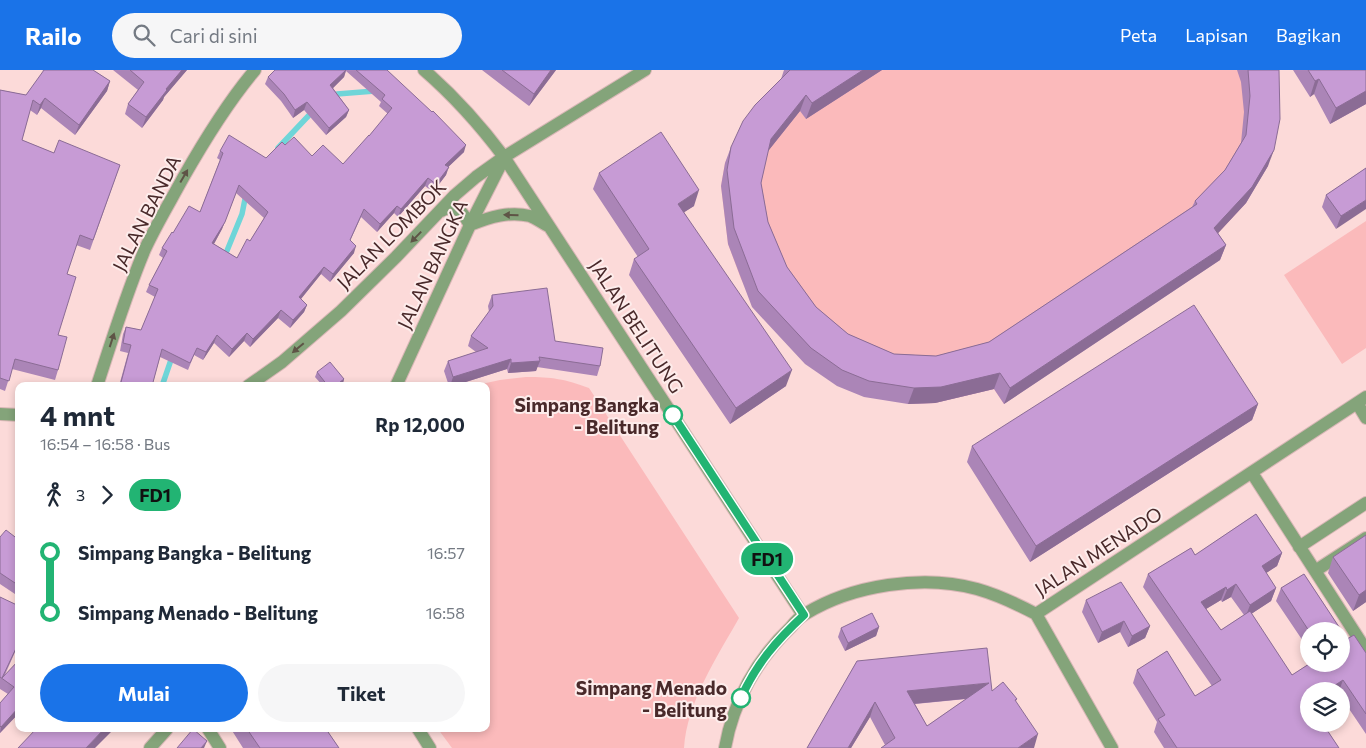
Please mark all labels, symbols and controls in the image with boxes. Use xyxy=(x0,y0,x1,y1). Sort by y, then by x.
search box xyxy=(112,13,462,58)
text: Railo xyxy=(25,21,82,50)
icon: search xyxy=(130,21,158,49)
text: Cari di sini xyxy=(170,24,258,47)
text: Peta xyxy=(1120,24,1157,46)
text: Lapisan xyxy=(1185,24,1248,46)
text: Bagikan xyxy=(1276,24,1341,46)
street label: JALAN BANDA xyxy=(107,151,185,275)
one-way arrow xyxy=(180,169,189,182)
street label: JALAN LOMBOK xyxy=(332,174,451,293)
street label: JALAN BANGKA xyxy=(392,196,472,332)
one-way arrow xyxy=(502,211,518,219)
one-way arrow xyxy=(410,230,422,242)
street label: JALAN BELITUNG xyxy=(585,255,689,397)
one-way arrow xyxy=(108,332,116,347)
one-way arrow xyxy=(292,343,305,354)
place label: Simpang Bangka - Belitung xyxy=(514,393,660,438)
text: 4 mnt xyxy=(40,398,115,432)
marker: Simpang Bangka - Belitung xyxy=(663,405,683,425)
text: Rp 12,000 xyxy=(375,413,465,436)
text: 16:54 – 16:58 · Bus xyxy=(40,434,170,453)
icon: walk xyxy=(40,481,68,509)
icon: forward xyxy=(93,481,121,509)
text: FD1 xyxy=(139,484,171,506)
text: 3 xyxy=(76,485,85,504)
street label: JALAN MENADO xyxy=(1030,501,1166,601)
text: Simpang Bangka - Belitung xyxy=(78,541,311,564)
text: 16:57 xyxy=(427,543,465,562)
line badge: FD1 xyxy=(738,543,796,575)
text: FD1 xyxy=(751,548,783,570)
text: Simpang Menado - Belitung xyxy=(78,601,318,624)
text: 16:58 xyxy=(426,603,465,622)
map controls xyxy=(1300,622,1350,732)
button: locate xyxy=(1300,622,1350,672)
button: Mulai xyxy=(40,664,248,722)
button: Tiket xyxy=(258,664,465,722)
place label: Simpang Menado - Belitung xyxy=(576,676,728,721)
button: layers xyxy=(1300,682,1350,732)
marker: Simpang Menado - Belitung xyxy=(731,688,751,708)

